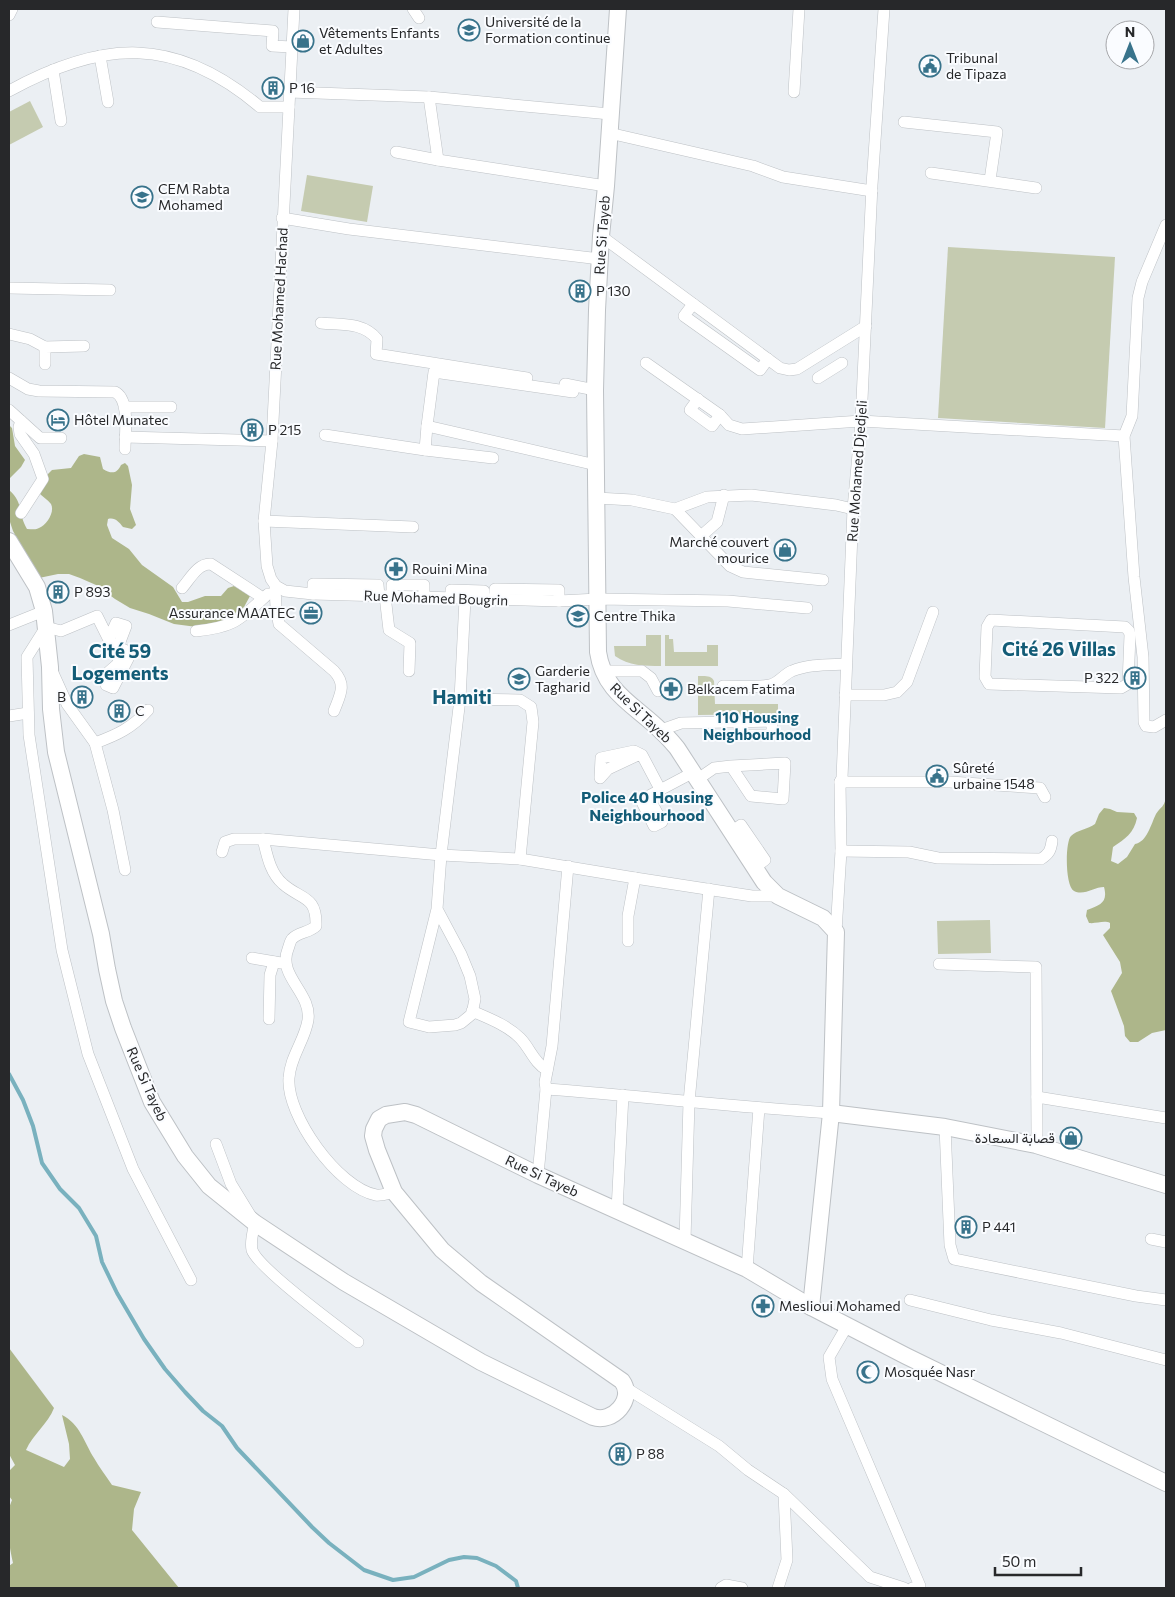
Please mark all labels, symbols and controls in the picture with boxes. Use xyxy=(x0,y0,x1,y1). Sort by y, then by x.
place label: Université de la Formation continue xyxy=(485,13,611,46)
school or university icon: Université de la Formation continue xyxy=(457,18,481,42)
north arrow xyxy=(1105,20,1155,70)
text: N xyxy=(1125,23,1135,40)
place label: Vêtements Enfants et Adultes xyxy=(319,24,440,57)
shop icon: Vêtements Enfants et Adultes xyxy=(291,29,315,53)
place label: Tribunal de Tipaza xyxy=(946,49,1007,82)
public building icon: Tribunal de Tipaza xyxy=(918,54,942,78)
building icon: P 16 xyxy=(261,76,285,100)
place label: P 16 xyxy=(289,79,315,96)
place label: CEM Rabta Mohamed xyxy=(158,180,230,213)
school or university icon: CEM Rabta Mohamed xyxy=(130,185,154,209)
street label: Rue Si Tayeb xyxy=(590,195,613,275)
street label: Rue Mohamed Hachad xyxy=(266,227,291,371)
building icon: P 130 xyxy=(568,279,592,303)
place label: P 130 xyxy=(596,282,631,299)
street label: Rue Mohamed Djedjeli xyxy=(843,399,870,542)
hotel icon: Hôtel Munatec xyxy=(46,408,70,432)
place label: Hôtel Munatec xyxy=(74,411,169,428)
building icon: P 215 xyxy=(240,418,264,442)
place label: P 215 xyxy=(268,421,301,438)
place label: Marché couvert mourice xyxy=(669,533,769,566)
shop icon: Marché couvert mourice xyxy=(773,538,797,562)
pharmacy icon: Rouini Mina xyxy=(384,557,408,581)
place label: Rouini Mina xyxy=(412,560,487,577)
building icon: P 893 xyxy=(46,580,70,604)
place label: P 893 xyxy=(74,583,110,600)
street label: Rue Mohamed Bougrin xyxy=(363,586,509,609)
office icon: Assurance MAATEC xyxy=(299,601,323,625)
place label: Assurance MAATEC xyxy=(169,604,295,621)
school or university icon: Centre Thika xyxy=(566,604,590,628)
place label: Centre Thika xyxy=(594,607,676,624)
district label: Cité 26 Villas xyxy=(1002,637,1116,660)
district label: Cité 59 Logements xyxy=(71,639,169,684)
place label: Garderie Tagharid xyxy=(535,662,590,695)
building icon: P 322 xyxy=(1123,666,1147,690)
school or university icon: Garderie Tagharid xyxy=(507,667,531,691)
place label: P 322 xyxy=(1084,669,1119,686)
pharmacy icon: Belkacem Fatima xyxy=(659,677,683,701)
street label: Rue Si Tayeb xyxy=(607,679,676,746)
place label: Belkacem Fatima xyxy=(687,680,795,697)
building icon: B xyxy=(70,685,94,709)
district label: Hamiti xyxy=(432,685,492,708)
place label: B xyxy=(57,688,66,705)
building icon: C xyxy=(107,699,131,723)
place label: C xyxy=(135,702,145,719)
district label: 110 Housing Neighbourhood xyxy=(703,708,811,743)
place label: Sûreté urbaine 1548 xyxy=(953,759,1035,792)
public building icon: Sûreté urbaine 1548 xyxy=(925,764,949,788)
district label: Police 40 Housing Neighbourhood xyxy=(581,787,713,824)
street label: Rue Si Tayeb xyxy=(124,1044,171,1123)
shop icon: قصابة السعادة xyxy=(1059,1126,1083,1150)
place label: قصابة السعادة xyxy=(975,1129,1055,1147)
street label: Rue Si Tayeb xyxy=(503,1151,582,1200)
building icon: P 441 xyxy=(954,1215,978,1239)
place label: P 441 xyxy=(982,1218,1016,1235)
pharmacy icon: Meslioui Mohamed xyxy=(751,1294,775,1318)
place label: Meslioui Mohamed xyxy=(779,1297,901,1314)
mosque icon: Mosquée Nasr xyxy=(856,1360,880,1384)
place label: Mosquée Nasr xyxy=(884,1363,976,1380)
building icon: P 88 xyxy=(608,1442,632,1466)
place label: P 88 xyxy=(636,1445,664,1462)
scale bar xyxy=(995,1544,1081,1576)
text: 50 m xyxy=(1002,1552,1036,1570)

